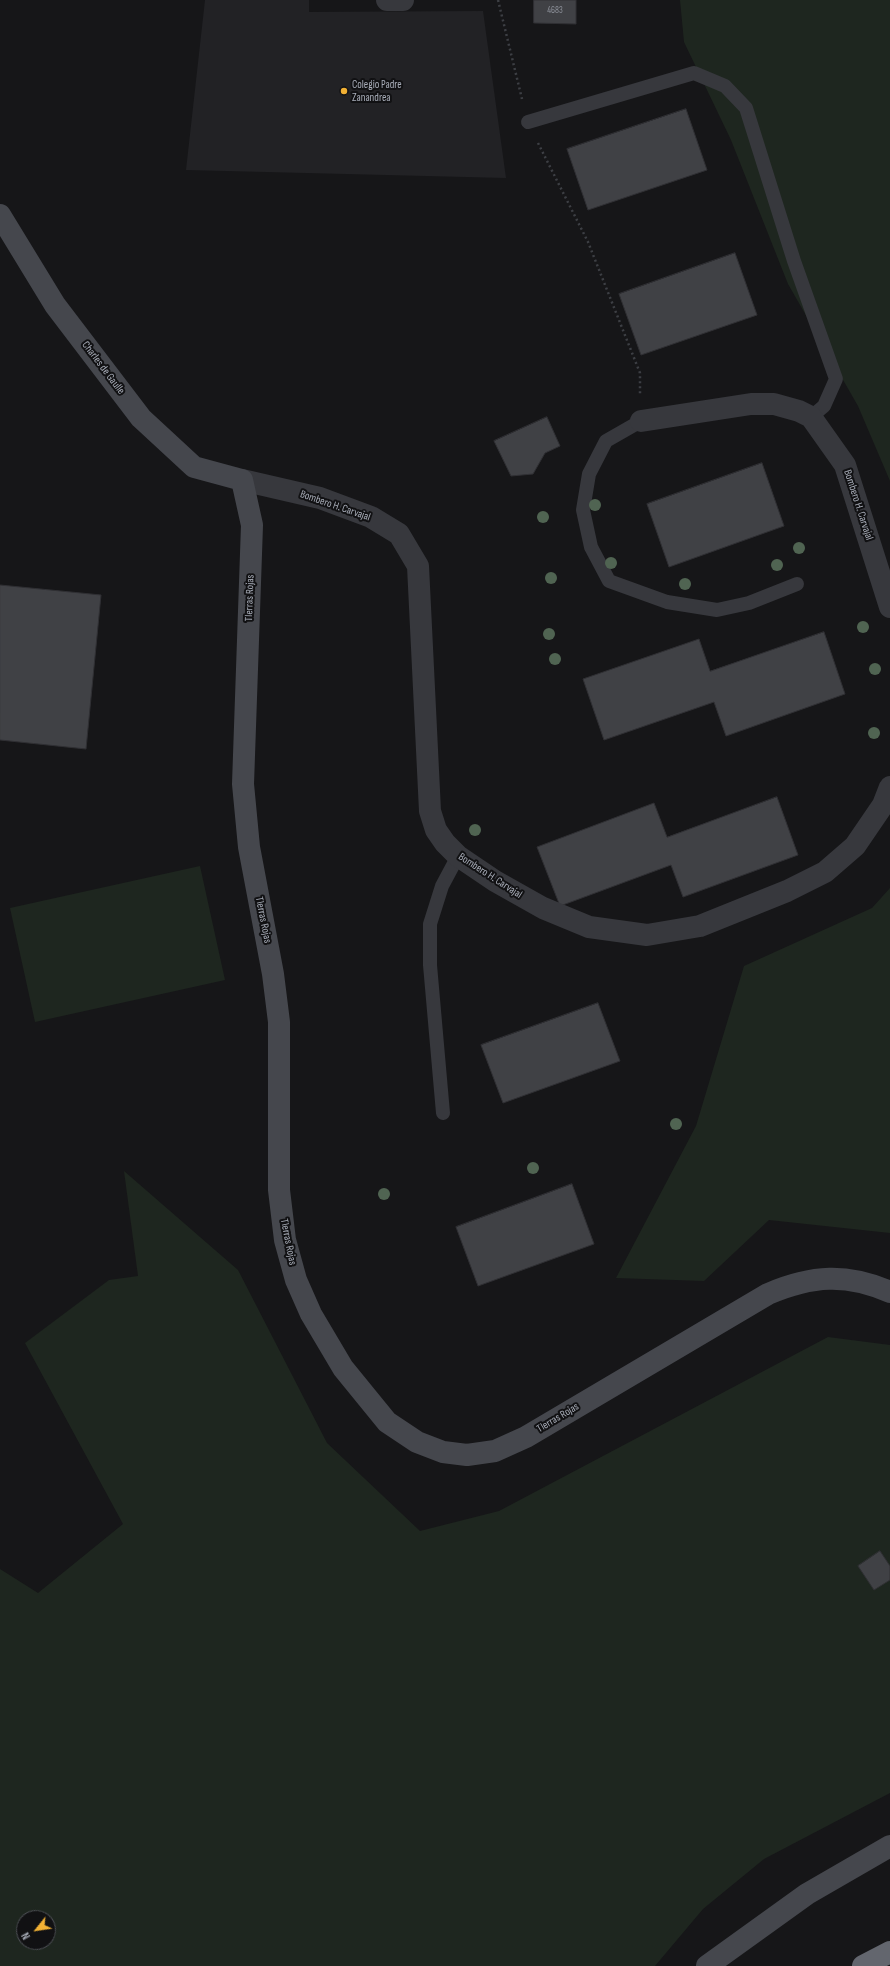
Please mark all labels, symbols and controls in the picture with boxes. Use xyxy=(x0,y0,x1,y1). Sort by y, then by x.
house number: 4683 xyxy=(547,6,563,16)
place label: Colegio Padre Zanandrea xyxy=(352,78,402,104)
marker: Colegio Padre Zanandrea xyxy=(339,86,349,96)
street label: Charles de Gaulle xyxy=(79,339,127,397)
street label: Bombero H. Carvajal xyxy=(840,468,876,542)
street label: Bombero H. Carvajal xyxy=(298,488,372,524)
street label: TIerras Rojas xyxy=(243,574,257,622)
street label: Bombero H. Carvajal xyxy=(456,850,524,902)
street label: TIerras Rojas xyxy=(252,896,274,944)
street label: TIerras Rojas xyxy=(277,1218,299,1266)
street label: TIerras Rojas xyxy=(535,1400,581,1436)
north arrow xyxy=(16,1910,56,1950)
text: N xyxy=(19,1930,33,1942)

